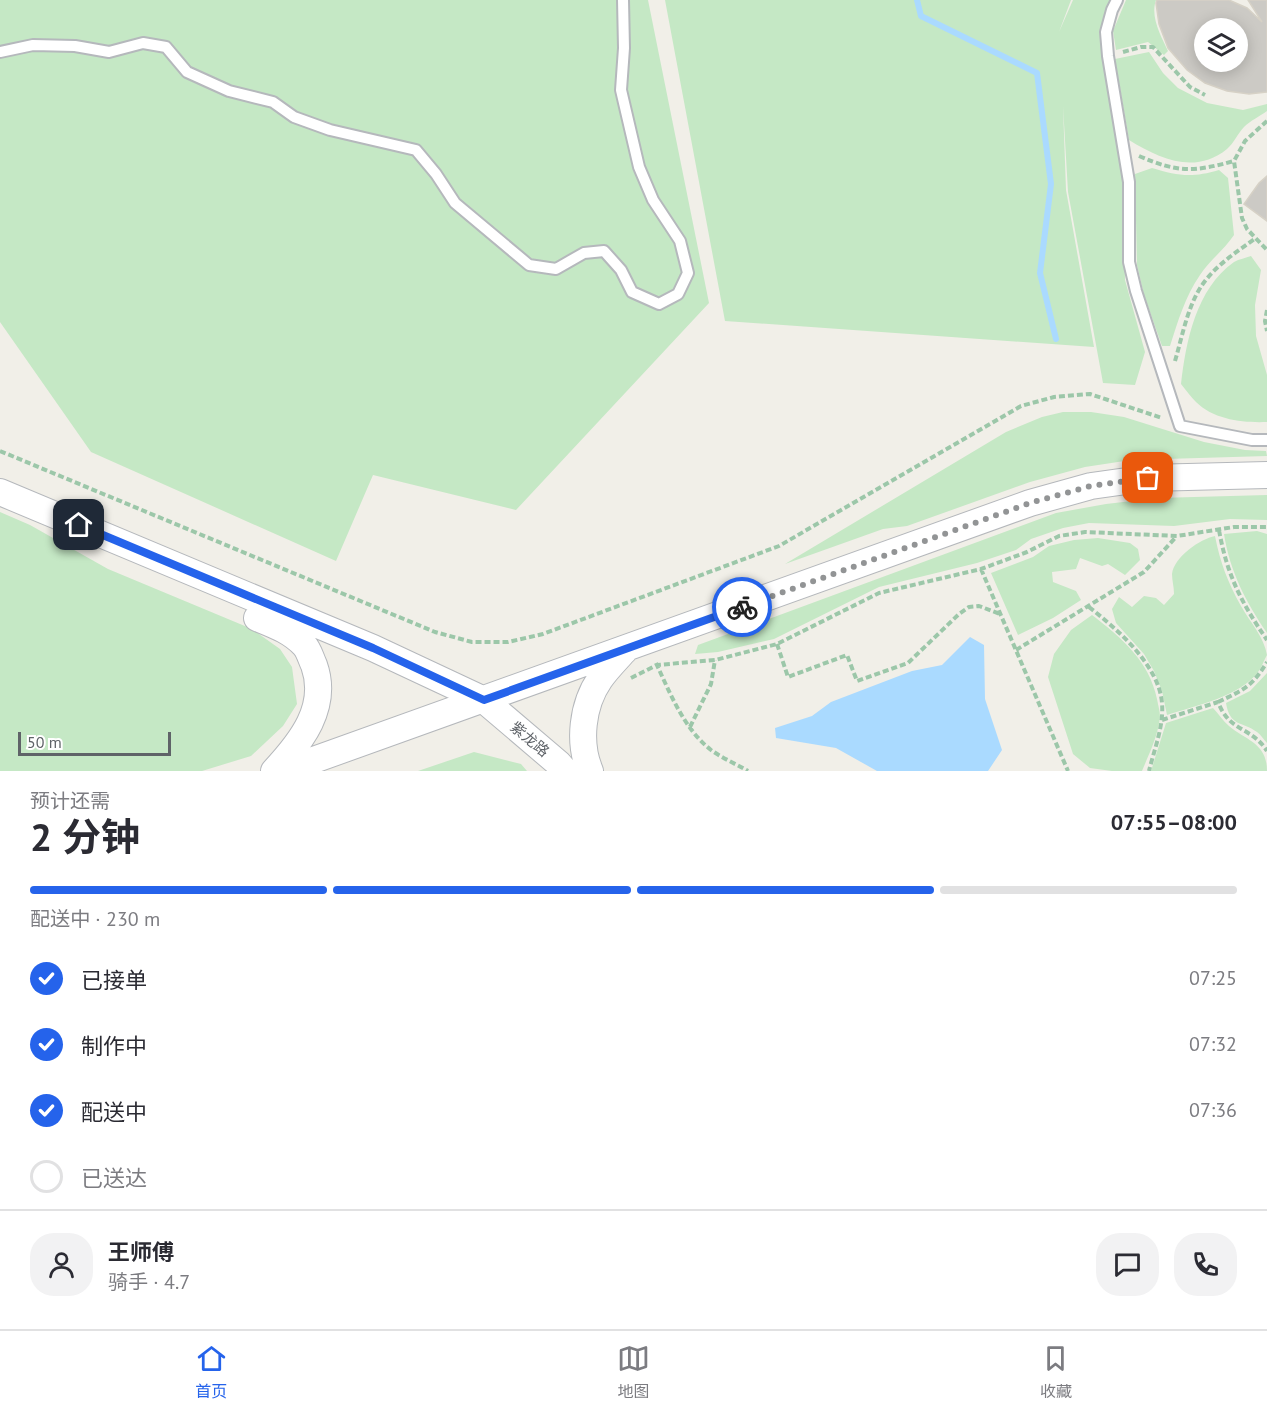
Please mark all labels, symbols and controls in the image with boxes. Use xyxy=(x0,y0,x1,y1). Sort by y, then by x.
map controls xyxy=(1194,18,1248,72)
button: layers xyxy=(1194,18,1248,72)
pin xyxy=(1122,452,1173,503)
icon: bag xyxy=(1131,461,1164,494)
pin xyxy=(53,499,104,550)
icon: home xyxy=(62,508,95,541)
courier xyxy=(712,577,772,637)
icon: bike xyxy=(726,591,759,624)
street label: 紫龙路 xyxy=(507,717,553,761)
scale bar xyxy=(18,729,171,756)
text: 50 m xyxy=(27,732,62,752)
text: 预计还需 xyxy=(30,788,110,814)
text: 07:55–08:00 xyxy=(1111,808,1237,836)
text: 2 分钟 xyxy=(30,811,140,862)
text: 配送中 · 230 m xyxy=(30,906,160,932)
icon: check xyxy=(30,962,63,995)
text: 07:25 xyxy=(1189,965,1237,991)
text: 已接单 xyxy=(81,966,147,994)
icon: check xyxy=(30,1028,63,1061)
text: 07:32 xyxy=(1189,1031,1237,1057)
text: 制作中 xyxy=(81,1032,147,1060)
icon: check xyxy=(30,1094,63,1127)
text: 07:36 xyxy=(1189,1097,1237,1123)
text: 配送中 xyxy=(81,1098,147,1126)
text: 已送达 xyxy=(81,1164,147,1192)
button: person xyxy=(30,1233,93,1296)
button: chat xyxy=(1096,1233,1159,1296)
button: phone xyxy=(1174,1233,1237,1296)
text: 王师傅 xyxy=(108,1238,174,1266)
text: 骑手 · 4.7 xyxy=(108,1269,190,1295)
tab: 首页 xyxy=(195,1342,228,1402)
tab: 地图 xyxy=(617,1342,650,1402)
tab: 收藏 xyxy=(1039,1342,1072,1402)

